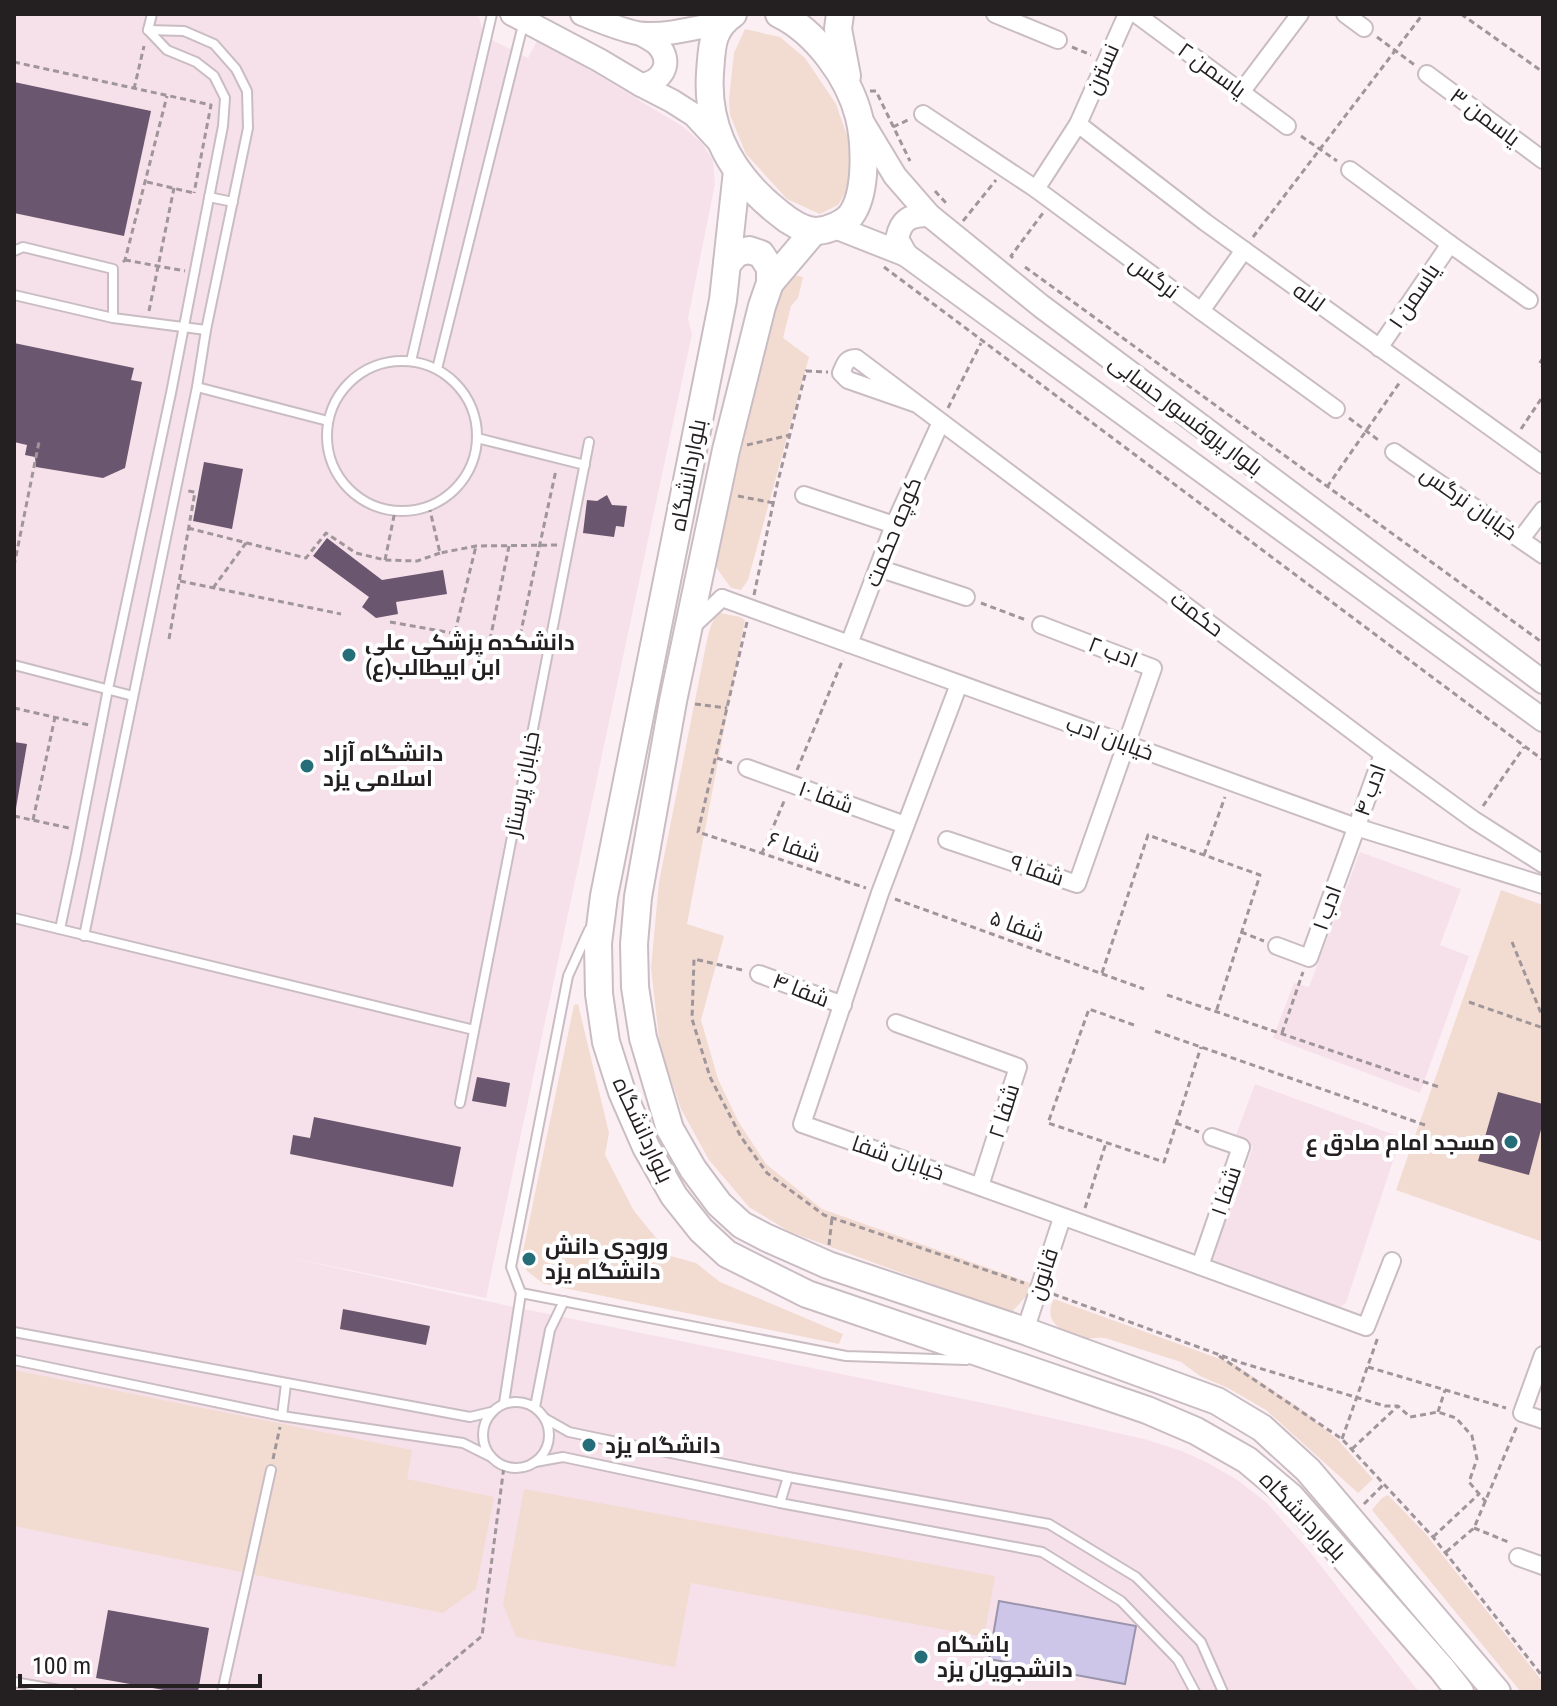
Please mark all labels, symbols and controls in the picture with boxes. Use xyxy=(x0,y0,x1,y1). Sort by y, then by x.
street label: یاسمن ۲ xyxy=(1173,37,1251,104)
street label: نسترن xyxy=(1080,40,1124,98)
street label: یاسمن ۳ xyxy=(1445,83,1525,152)
street label: نرگس xyxy=(1124,251,1183,304)
street label: یاسمن ۱ xyxy=(1383,259,1446,334)
street label: لاله xyxy=(1288,277,1330,317)
street label: بلوار پروفسور حسابی xyxy=(1103,349,1268,482)
street label: بلواردانشگاه xyxy=(665,417,711,533)
street label: خیابان نرگس xyxy=(1415,461,1522,546)
street label: کوچه حکمت xyxy=(860,474,928,591)
street label: حکمت xyxy=(1166,586,1228,642)
place label: دانشکده پزشکی علی ابن ابیطالب(ع) xyxy=(365,630,575,682)
street label: ادب ۲ xyxy=(1085,631,1141,673)
marker: دانشکده پزشکی علی ابن ابیطالب(ع) xyxy=(340,646,358,664)
street label: خیابان ادب xyxy=(1063,711,1157,765)
street label: خیابان پرستار xyxy=(499,729,546,841)
place label: دانشگاه آزاد اسلامی یزد xyxy=(323,741,443,792)
marker: دانشگاه آزاد اسلامی یزد xyxy=(298,757,316,775)
street label: ادب ۴ xyxy=(1349,761,1391,819)
street label: شفا ۱۰ xyxy=(795,776,857,818)
street label: شفا ۶ xyxy=(764,826,824,868)
street label: شفا ۹ xyxy=(1007,849,1067,891)
street label: ادب ۱ xyxy=(1307,882,1347,934)
street label: شفا ۵ xyxy=(987,905,1047,947)
street label: شفا ۴ xyxy=(769,968,833,1012)
street label: بلواردانشگاه xyxy=(608,1073,678,1187)
street label: شفا ۲ xyxy=(984,1081,1024,1141)
place label: مسجد امام صادق ع xyxy=(1306,1130,1495,1158)
street label: خیابان شفا xyxy=(849,1131,947,1185)
marker: مسجد امام صادق ع xyxy=(1502,1133,1520,1151)
street label: شفا ۱ xyxy=(1206,1163,1246,1219)
place label: ورودی دانش دانشگاه یزد xyxy=(545,1234,668,1285)
street label: قانون xyxy=(1023,1245,1063,1303)
marker: ورودی دانش دانشگاه یزد xyxy=(520,1250,538,1268)
place label: دانشگاه یزد xyxy=(605,1433,720,1459)
marker: دانشگاه یزد xyxy=(580,1436,598,1454)
street label: بلواردانشگاه xyxy=(1255,1467,1351,1565)
place label: باشگاه دانشجویان یزد xyxy=(937,1632,1073,1683)
scale bar xyxy=(20,1638,260,1688)
marker: باشگاه دانشجویان یزد xyxy=(912,1648,930,1666)
text: 100 m xyxy=(32,1652,91,1680)

